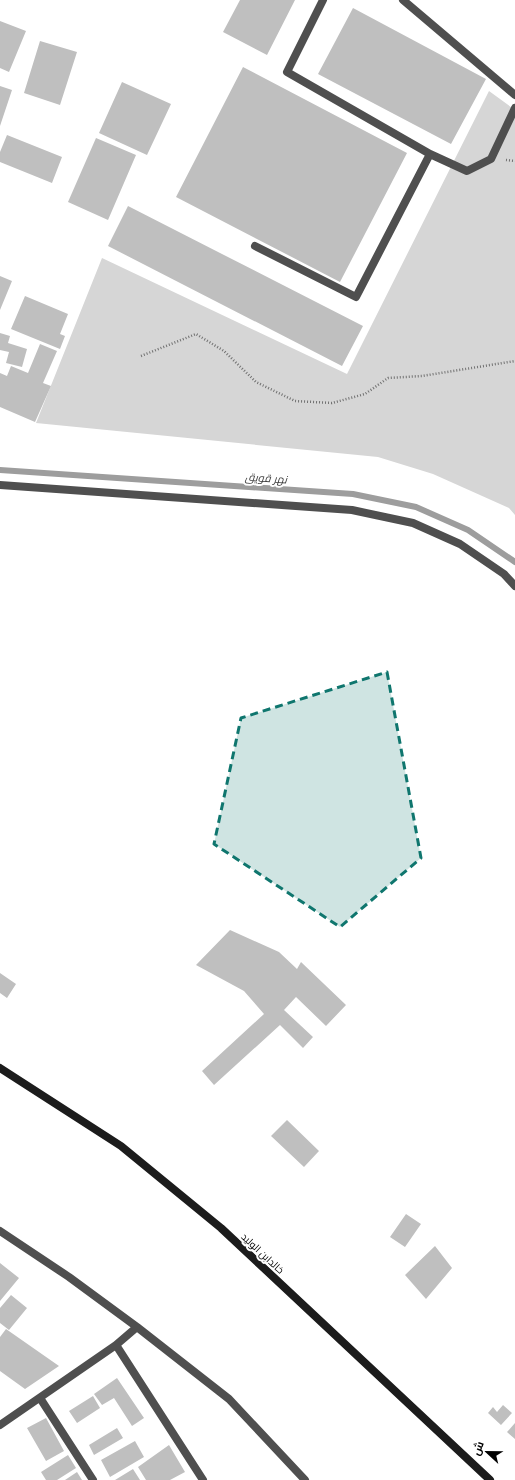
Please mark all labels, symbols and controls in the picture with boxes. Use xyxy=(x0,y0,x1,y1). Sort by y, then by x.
water label: نهر قويق xyxy=(245,471,288,487)
street label: خالدابن الوليد xyxy=(239,1231,286,1276)
north arrow xyxy=(467,1432,507,1472)
text: ش xyxy=(470,1439,487,1457)

